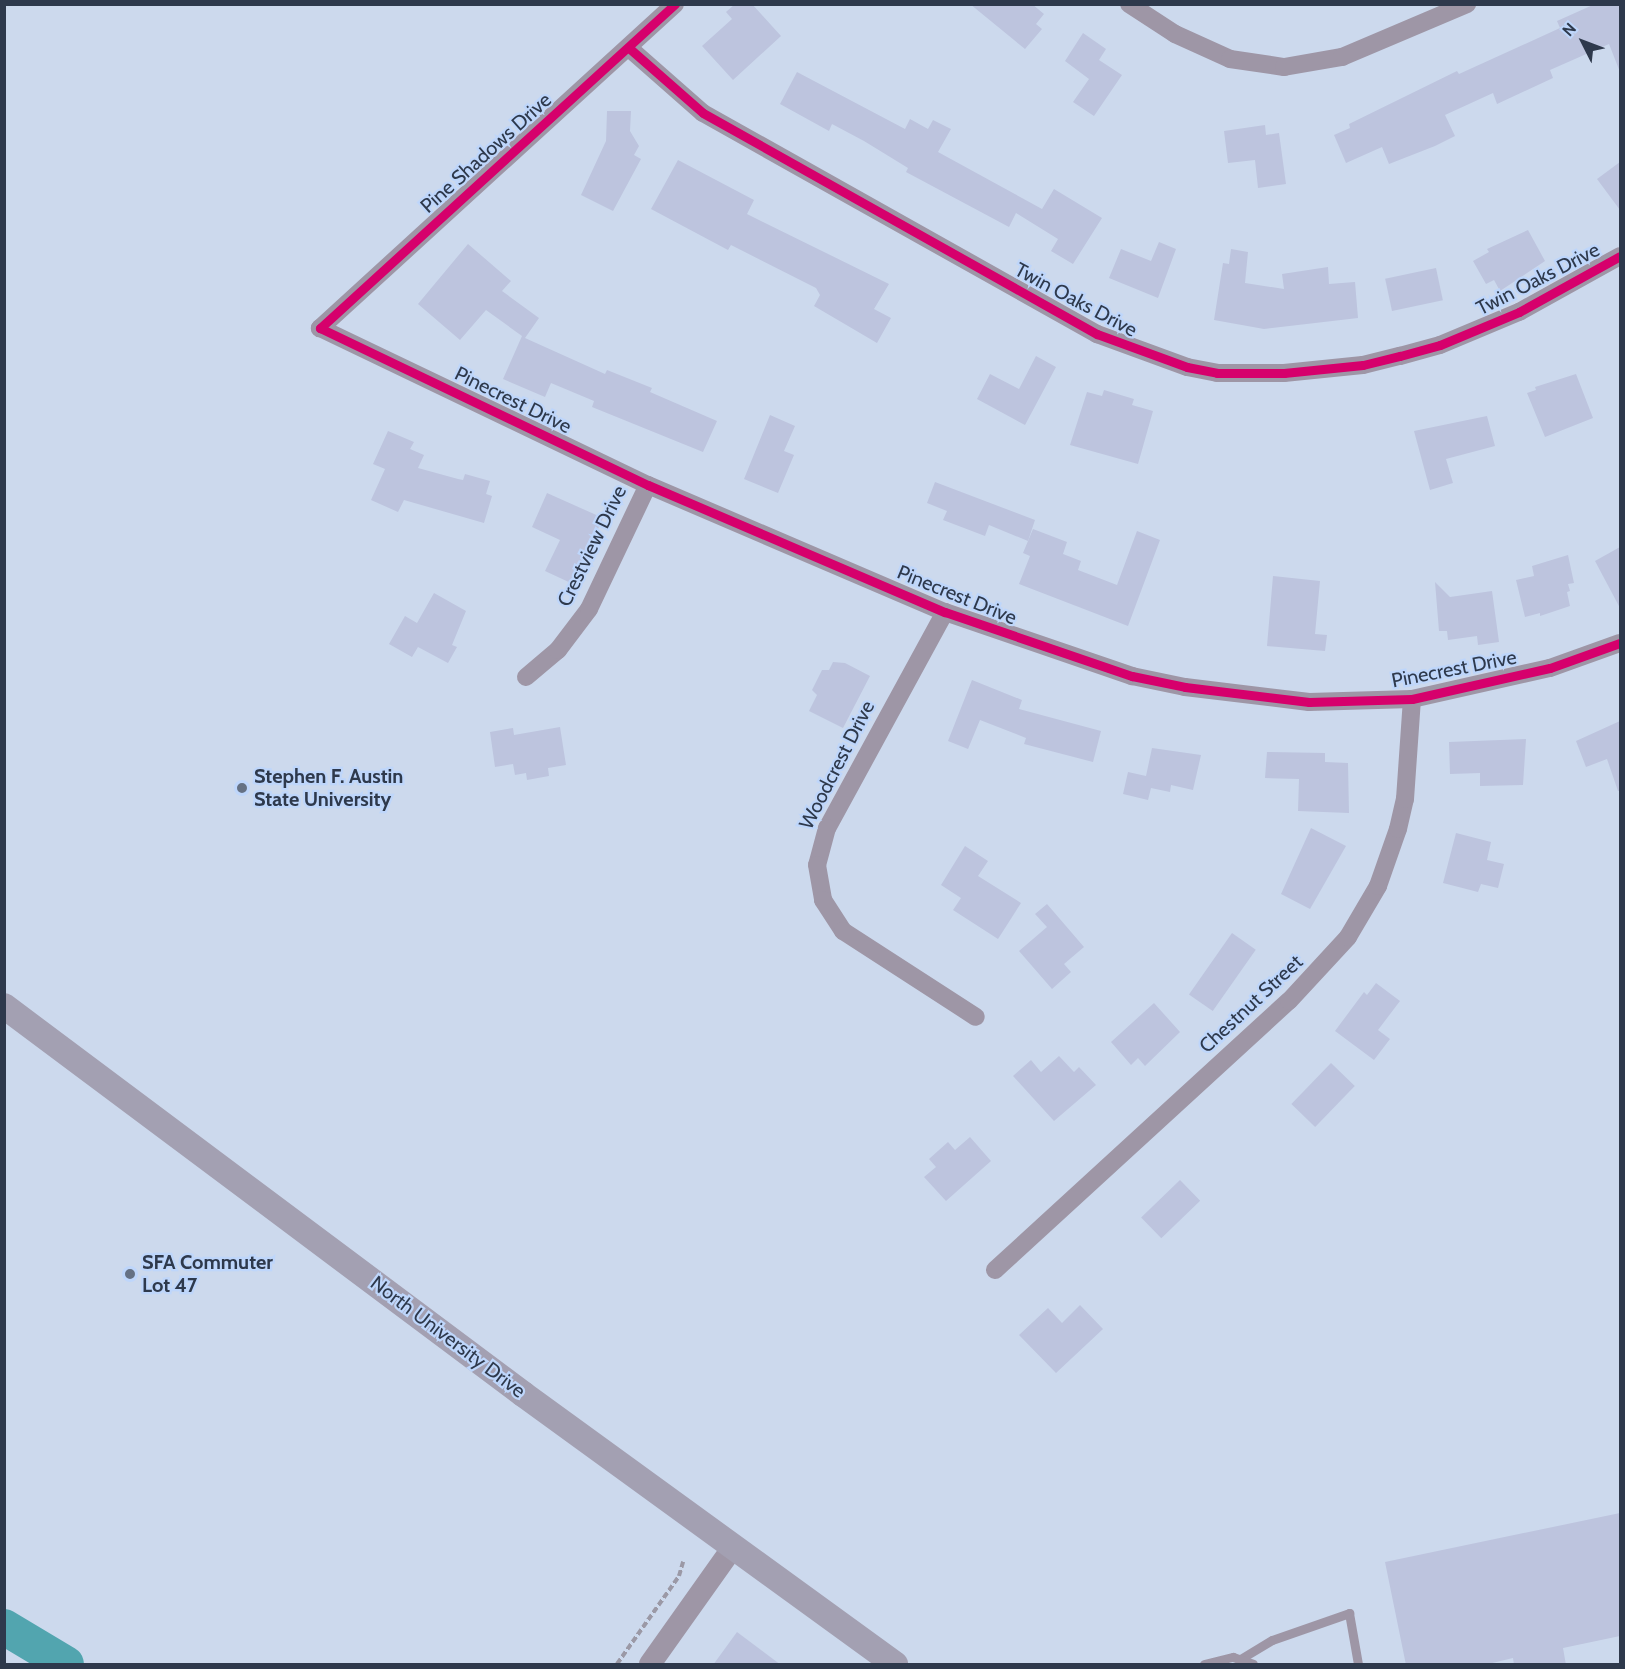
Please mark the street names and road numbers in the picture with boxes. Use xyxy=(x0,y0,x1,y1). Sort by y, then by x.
street label: Pine Shadows Drive xyxy=(416,88,556,218)
street label: Twin Oaks Drive xyxy=(1472,238,1604,320)
street label: Twin Oaks Drive xyxy=(1011,258,1141,342)
street label: Pinecrest Drive xyxy=(451,361,575,439)
street label: Crestview Drive xyxy=(552,482,632,610)
street label: Pinecrest Drive xyxy=(894,560,1020,630)
street label: Pinecrest Drive xyxy=(1390,645,1518,693)
street label: Woodcrest Drive xyxy=(794,697,880,833)
street label: Chestnut Street xyxy=(1194,950,1308,1058)
street label: North University Drive xyxy=(366,1271,530,1403)

